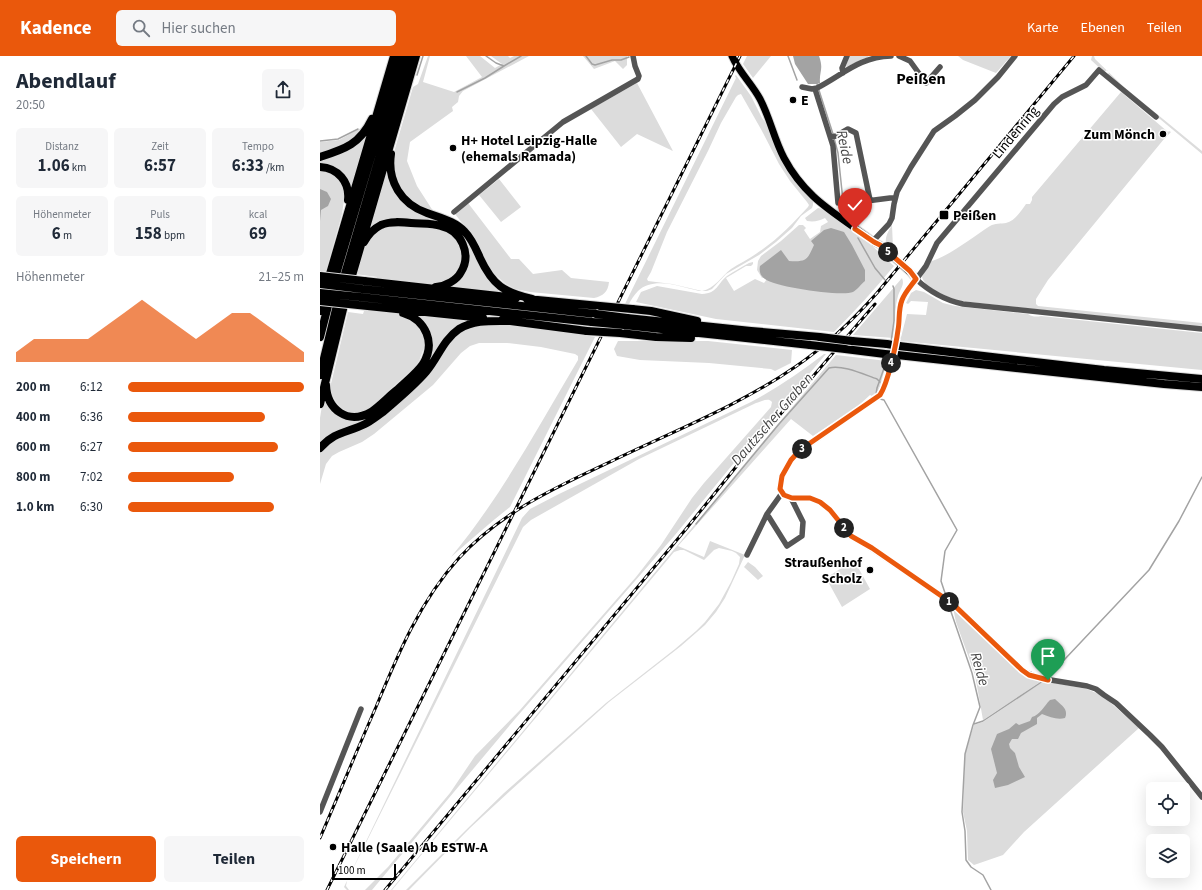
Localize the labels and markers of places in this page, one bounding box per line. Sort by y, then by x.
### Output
place label: E [801,91,809,111]
marker: E [788,95,798,105]
place label: Zum Mönch [1084,125,1155,145]
marker: Zum Mönch [1158,129,1168,139]
place label: H+ Hotel Leipzig-Halle (ehemals Ramada) [461,131,597,167]
marker: H+ Hotel Leipzig-Halle (ehemals Ramada) [448,143,458,153]
pin [838,188,872,229]
place label: Peißen [953,206,996,226]
marker: Peißen [938,209,950,221]
pin: 5 [878,242,898,262]
pin: 4 [881,353,901,373]
pin: 3 [792,439,812,459]
pin: 2 [834,518,854,538]
place label: Straußenhof Scholz [784,553,863,589]
marker: Straußenhof Scholz [865,565,875,575]
pin: 1 [939,592,959,612]
pin [1031,639,1065,680]
place label: Halle (Saale) Ab ESTW-A [341,838,489,858]
marker: Halle (Saale) Ab ESTW-A [328,842,338,852]

